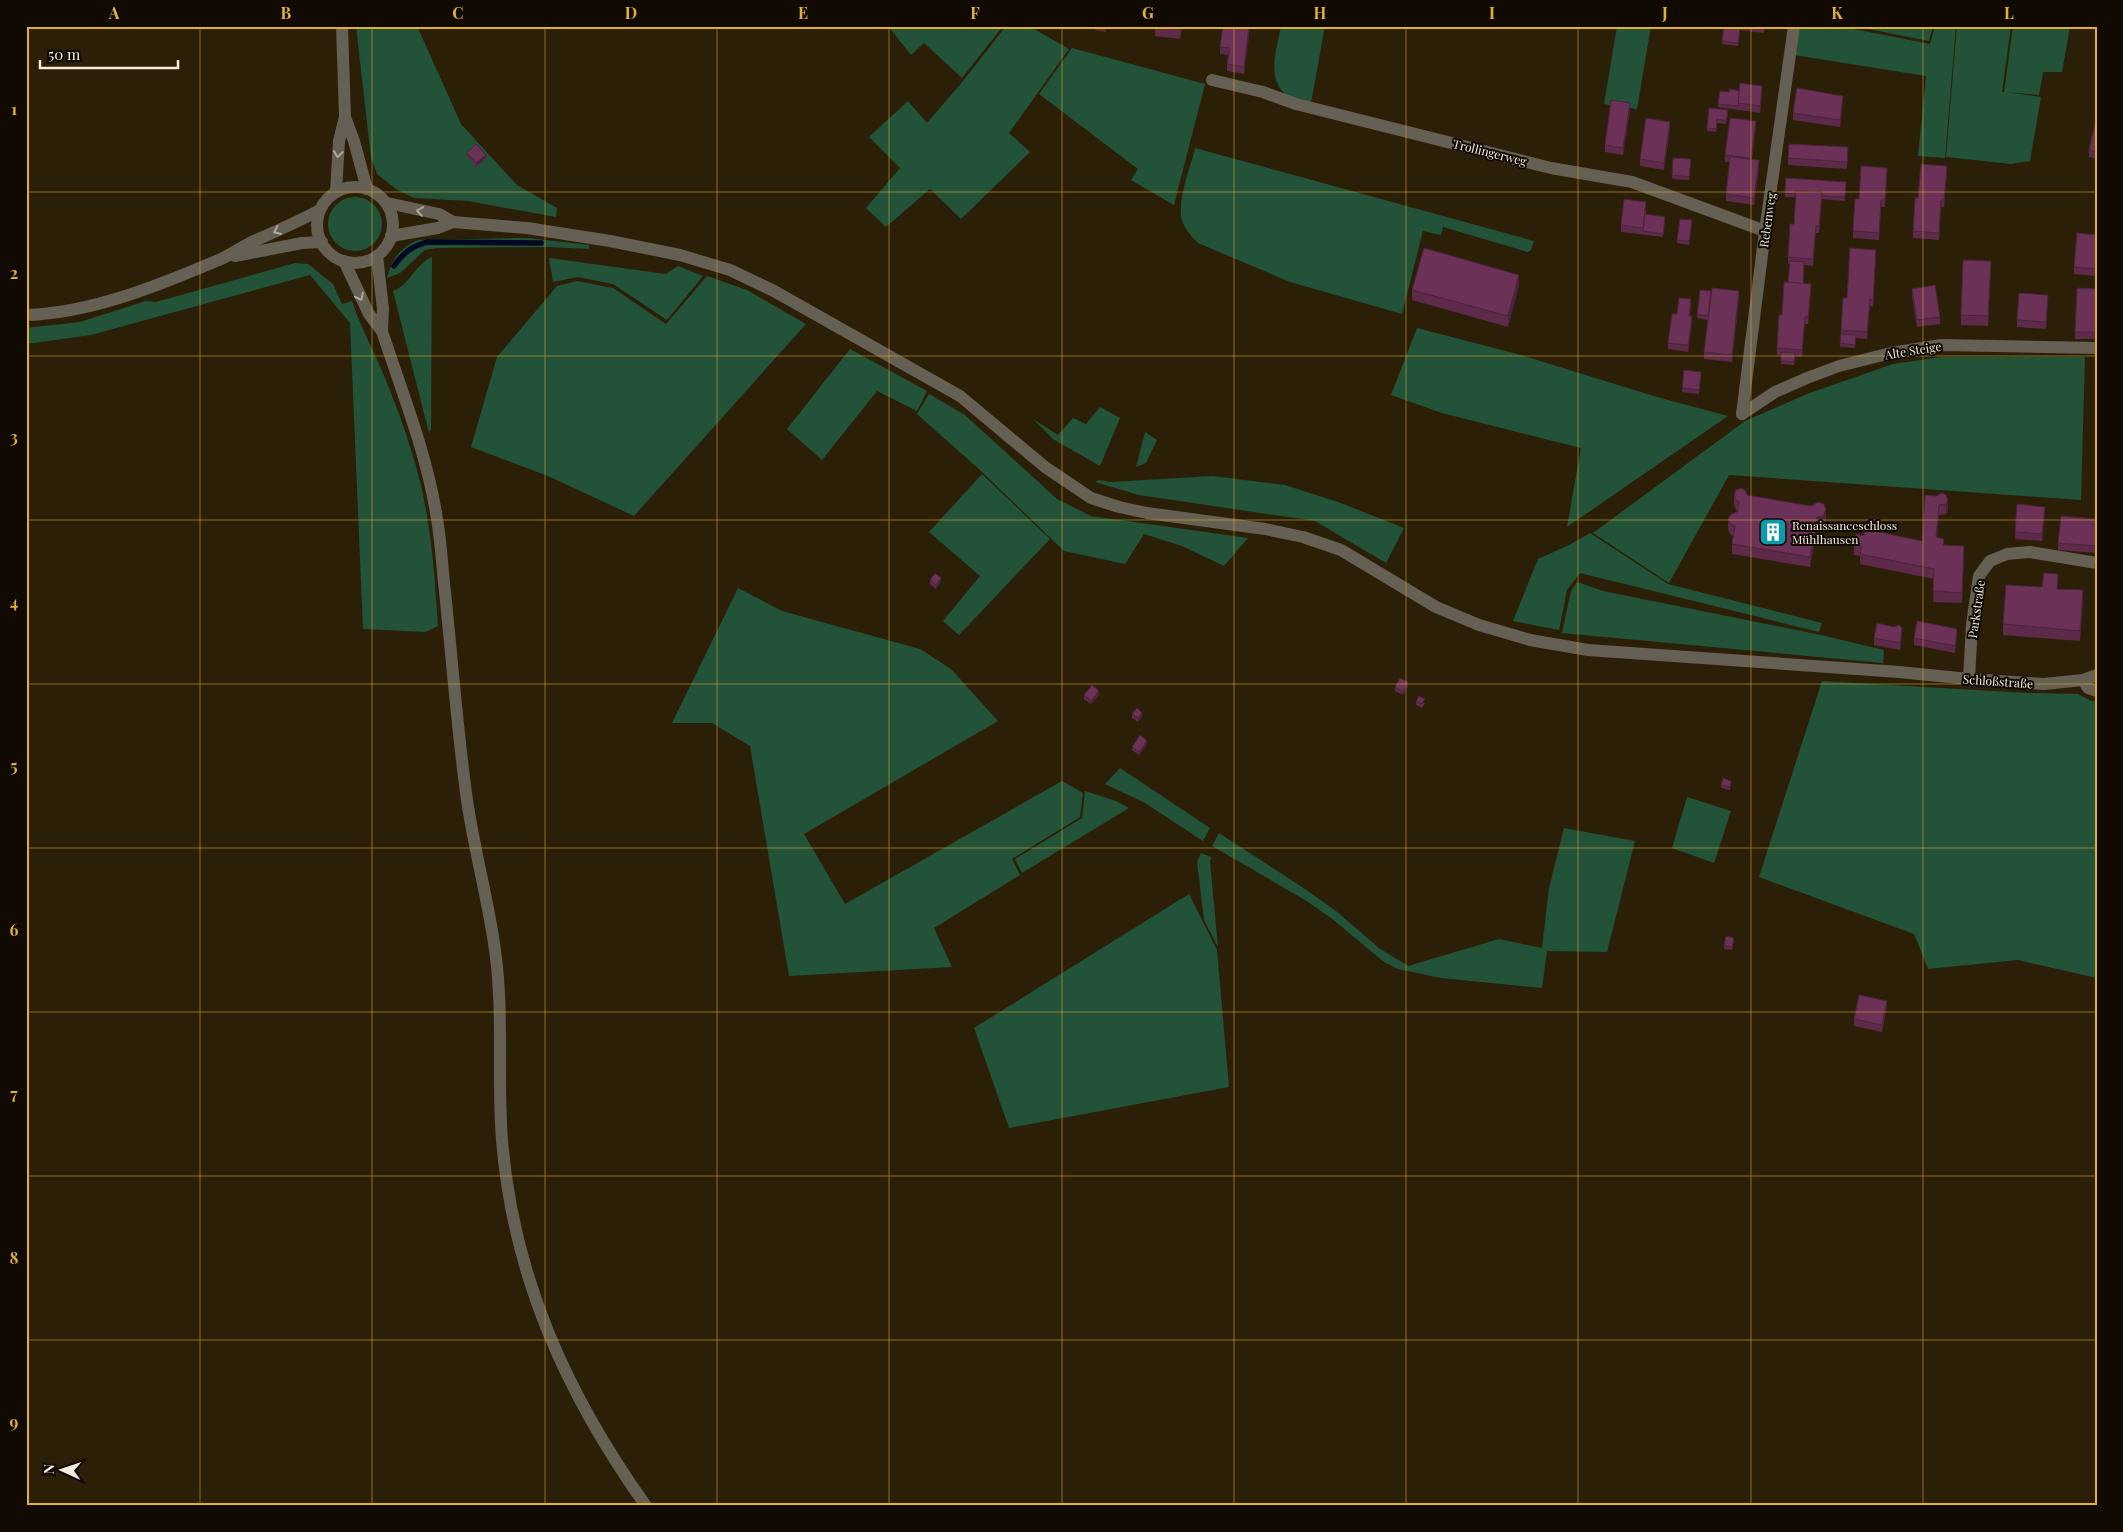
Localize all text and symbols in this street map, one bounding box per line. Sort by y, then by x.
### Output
text: A [108,2,120,23]
text: B [281,2,292,23]
text: C [452,2,464,23]
text: D [625,2,637,23]
text: E [798,2,808,23]
text: F [970,2,980,23]
text: G [1142,2,1154,23]
text: H [1314,2,1327,23]
text: I [1489,2,1495,23]
text: J [1661,2,1668,23]
text: K [1831,2,1843,23]
text: L [2004,2,2014,23]
scale bar [40,38,178,70]
text: 50 m [48,44,81,64]
text: 1 [11,98,17,119]
street label: Trollingerweg [1451,135,1529,169]
one-way arrow [333,151,344,159]
street label: Rebenweg [1755,191,1779,248]
one-way arrow [416,206,424,217]
one-way arrow [273,225,282,236]
text: 2 [10,262,18,283]
one-way arrow [354,292,364,301]
street label: Alte Steige [1883,338,1942,363]
text: 3 [10,426,18,447]
building icon: Renaissanceschloss Mühlhausen [1758,517,1788,547]
place label: Renaissanceschloss Mühlhausen [1792,517,1897,547]
street label: Parkstraße [1964,579,1988,639]
text: 4 [10,591,18,612]
street label: Schloßstraße [1962,671,2034,691]
text: 5 [10,755,18,776]
text: 6 [10,919,19,940]
text: 7 [10,1083,18,1104]
text: 8 [10,1247,19,1268]
text: 9 [10,1411,19,1432]
north arrow [38,1444,88,1494]
text: N [39,1464,58,1475]

